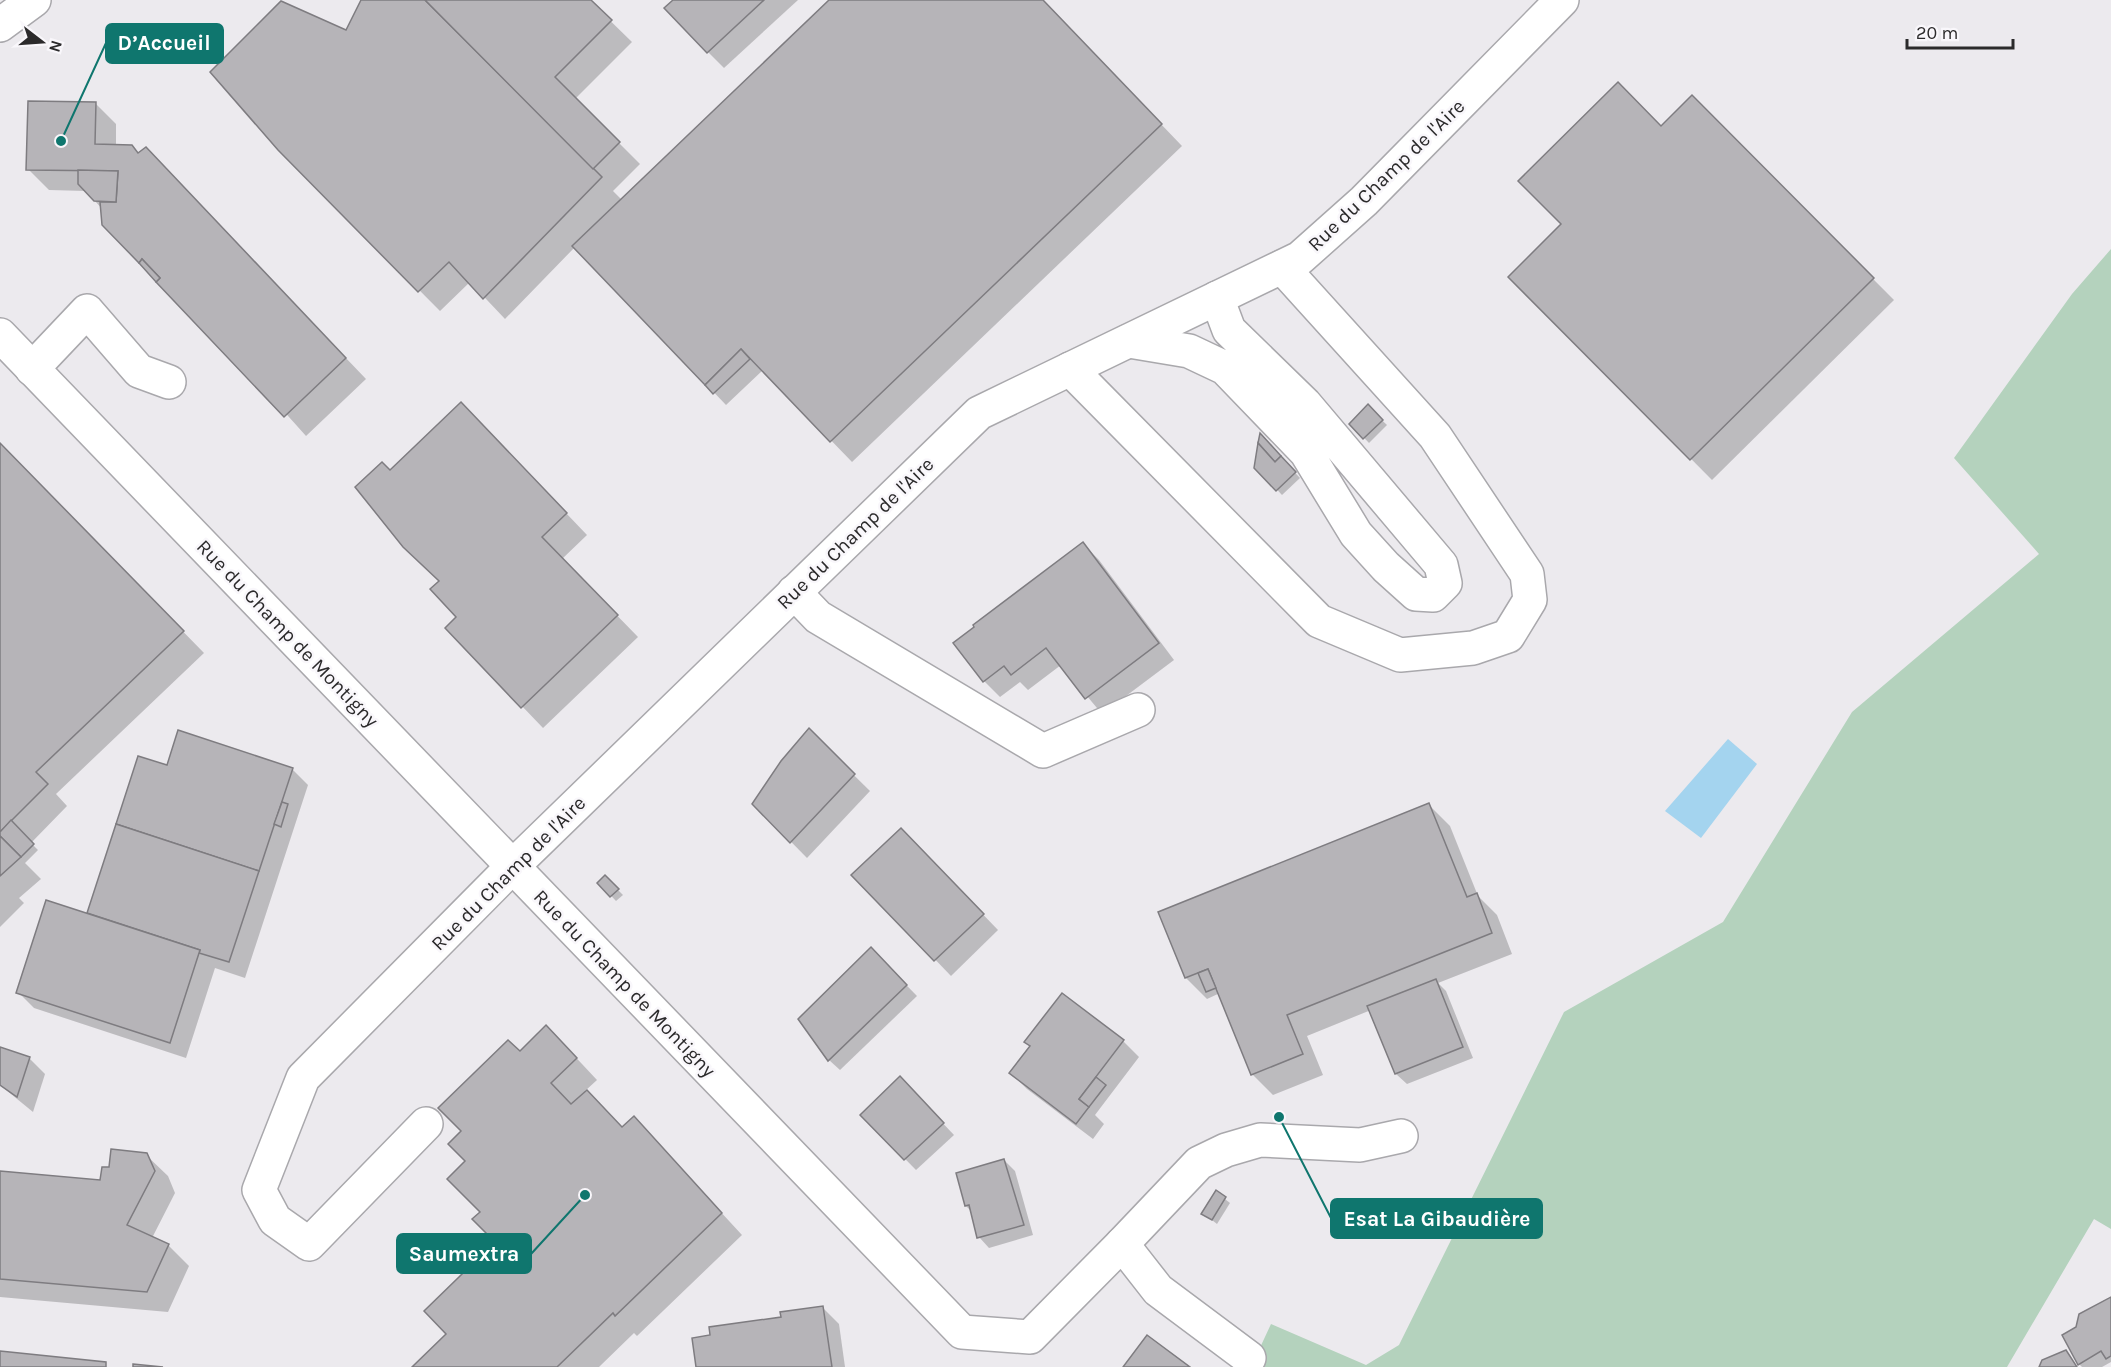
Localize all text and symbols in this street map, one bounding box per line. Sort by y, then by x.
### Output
north arrow [12,12,72,72]
scale bar [1907,12,2014,50]
text: 20 m [1916,22,1958,44]
callout: D’Accueil [106,24,223,63]
text: D’Accueil [117,31,211,55]
text: N [45,38,67,55]
street label: Rue du Champ de l'Aire [1303,95,1469,256]
street label: Rue du Champ de l'Aire [772,453,938,614]
street label: Rue du Champ de Montigny [192,535,383,732]
street label: Rue du Champ de l'Aire [426,791,590,955]
street label: Rue du Champ de Montigny [529,885,720,1082]
callout: Esat La Gibaudière [1331,1199,1542,1238]
text: Esat La Gibaudière [1344,1207,1530,1231]
callout: Saumextra [397,1234,531,1273]
text: Saumextra [409,1242,519,1266]

